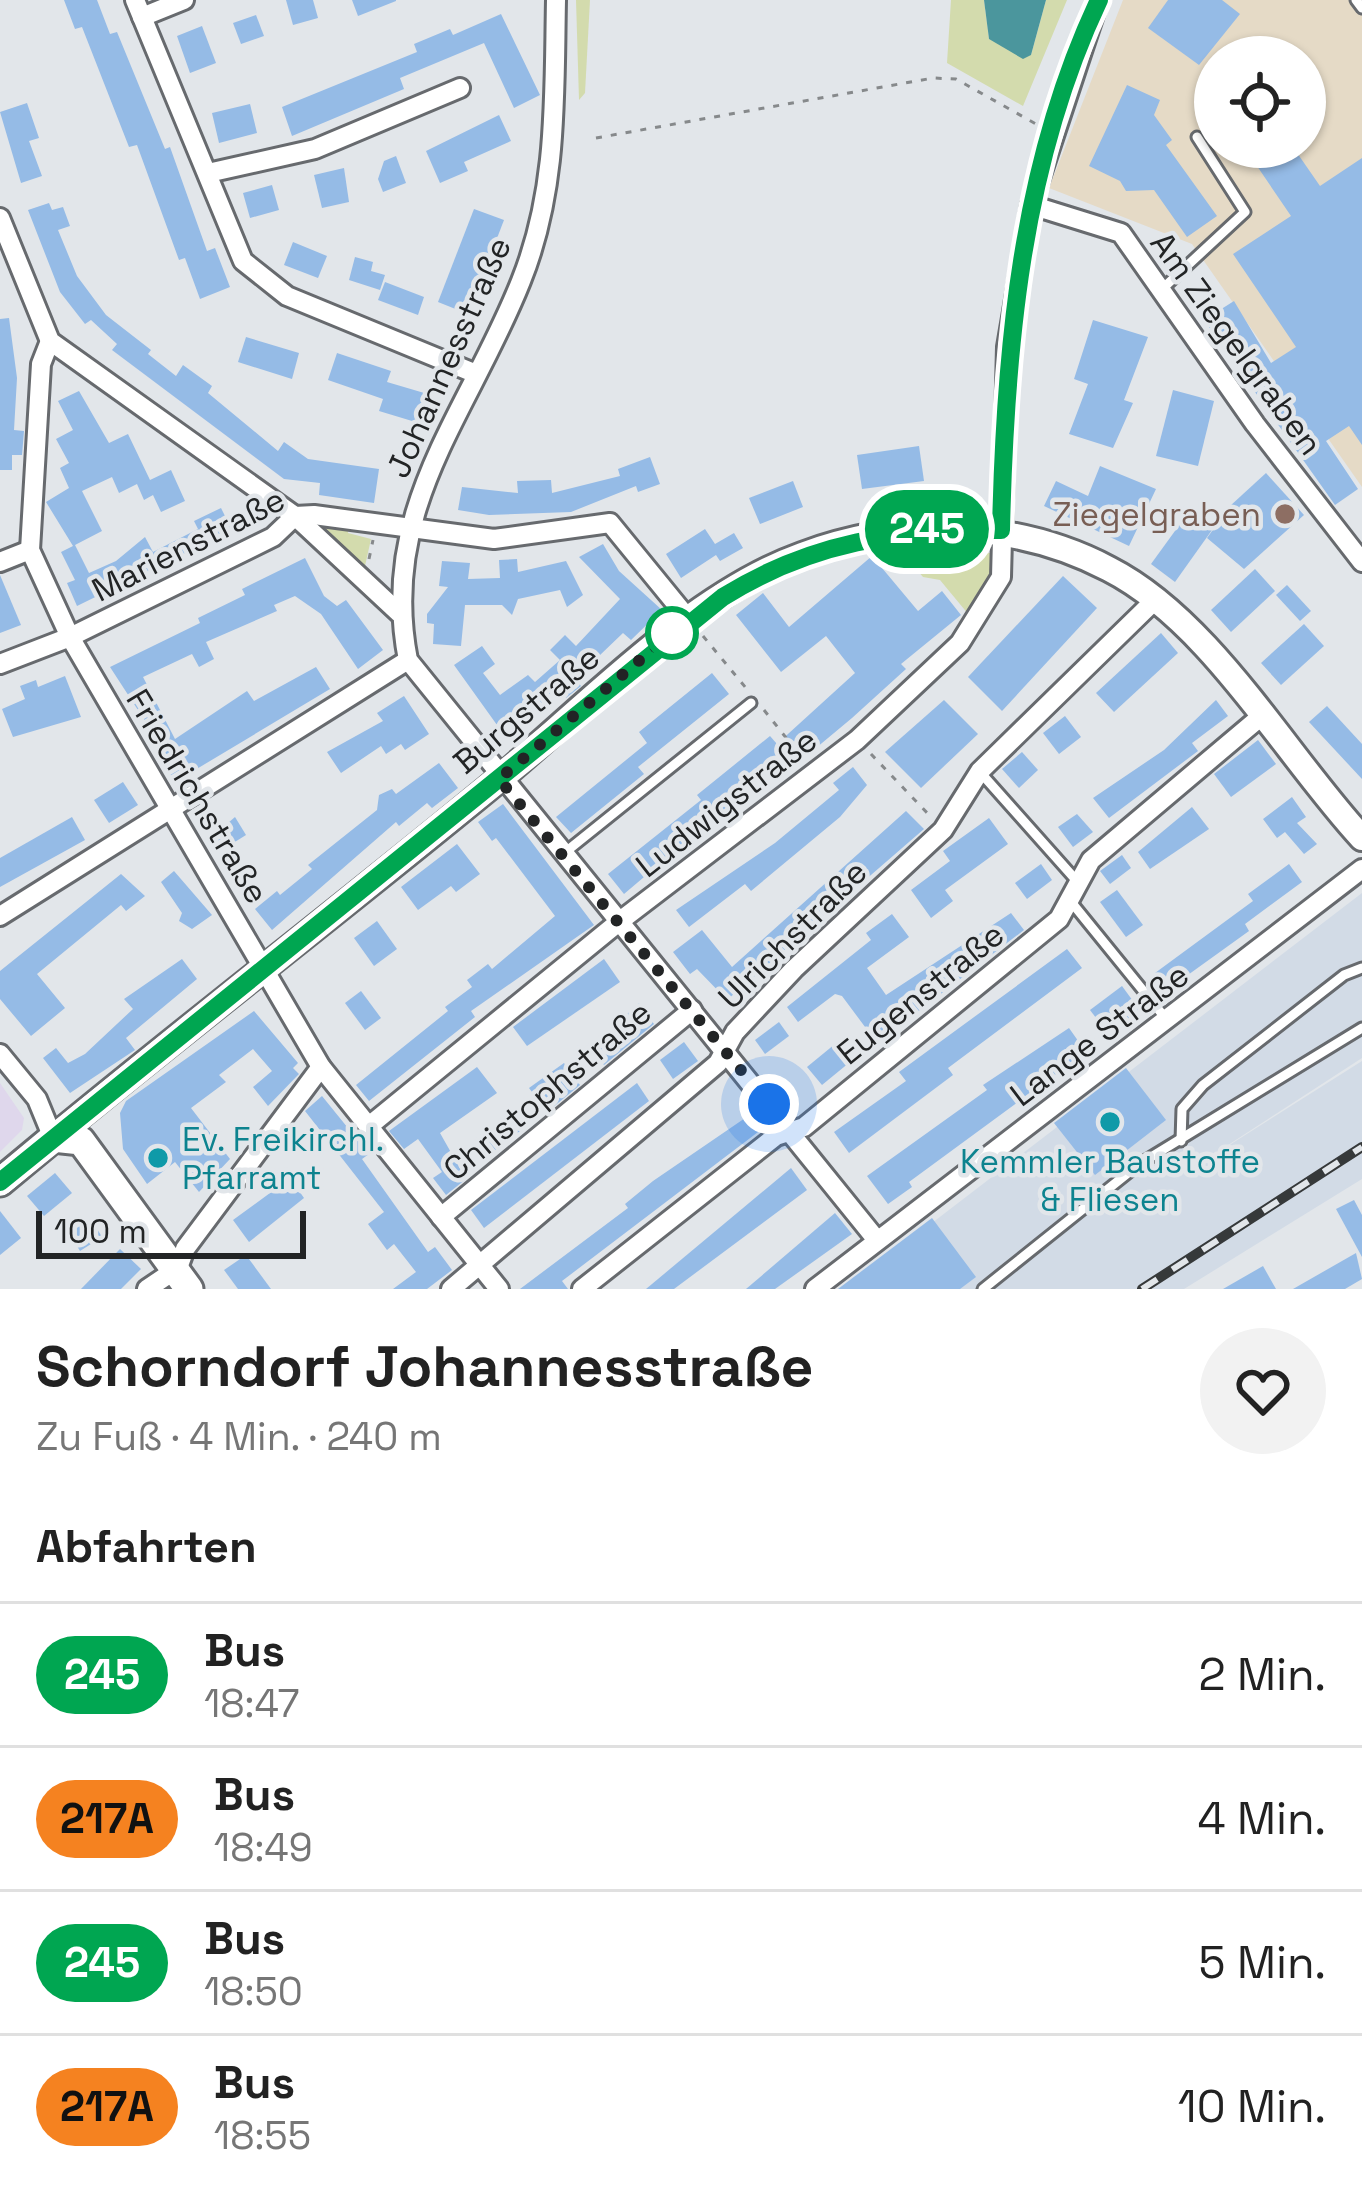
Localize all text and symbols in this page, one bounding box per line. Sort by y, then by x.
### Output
map controls [1194,36,1326,168]
button: locate [1194,36,1326,168]
street label: Am Ziegelgraben [1141,224,1331,464]
street label: Johannesstraße [377,231,521,484]
street label: Marienstraße [85,478,292,612]
line badge: 245 [858,490,996,568]
place label: Ziegelgraben [1052,494,1261,536]
marker: Ziegelgraben [1272,501,1298,527]
text: 245 [889,502,965,555]
unlabelled marker [647,608,697,658]
street label: Burgstraße [445,636,608,783]
street label: Friedrichstraße [117,682,278,911]
street label: Ludwigstraße [628,719,826,887]
street label: Ulrichstraße [709,851,876,1018]
street label: Eugenstraße [829,914,1013,1074]
street label: Lange Straße [1002,954,1197,1116]
street label: Christophstraße [435,992,660,1190]
your location [739,1074,799,1134]
marker: Kemmler Baustoffe & Fliesen [1097,1109,1123,1135]
place label: Ev. Freikirchl. Pfarramt [182,1119,384,1199]
place label: Kemmler Baustoffe & Fliesen [960,1141,1260,1221]
marker: Ev. Freikirchl. Pfarramt [145,1145,171,1171]
scale bar [36,1205,306,1258]
text: 100 m [54,1211,147,1253]
button: heart [1200,1328,1326,1454]
text: Schorndorf Johannesstraße [36,1330,813,1403]
text: Zu Fuß · 4 Min. · 240 m [36,1412,442,1461]
text: Abfahrten [36,1518,257,1575]
text: Bus [204,1622,285,1679]
text: 2 Min. [1198,1646,1326,1703]
text: 245 [64,1648,140,1701]
text: 18:47 [204,1679,300,1728]
text: Bus [214,1766,295,1823]
text: 4 Min. [1197,1790,1326,1847]
text: 217A [60,1792,154,1845]
text: 18:49 [214,1823,313,1872]
text: Bus [204,1910,285,1967]
text: 5 Min. [1199,1934,1326,1991]
text: 245 [64,1936,140,1989]
text: 18:50 [204,1967,303,2016]
text: Bus [214,2054,295,2111]
text: 10 Min. [1178,2078,1326,2135]
text: 217A [60,2080,154,2133]
text: 18:55 [214,2111,311,2160]

